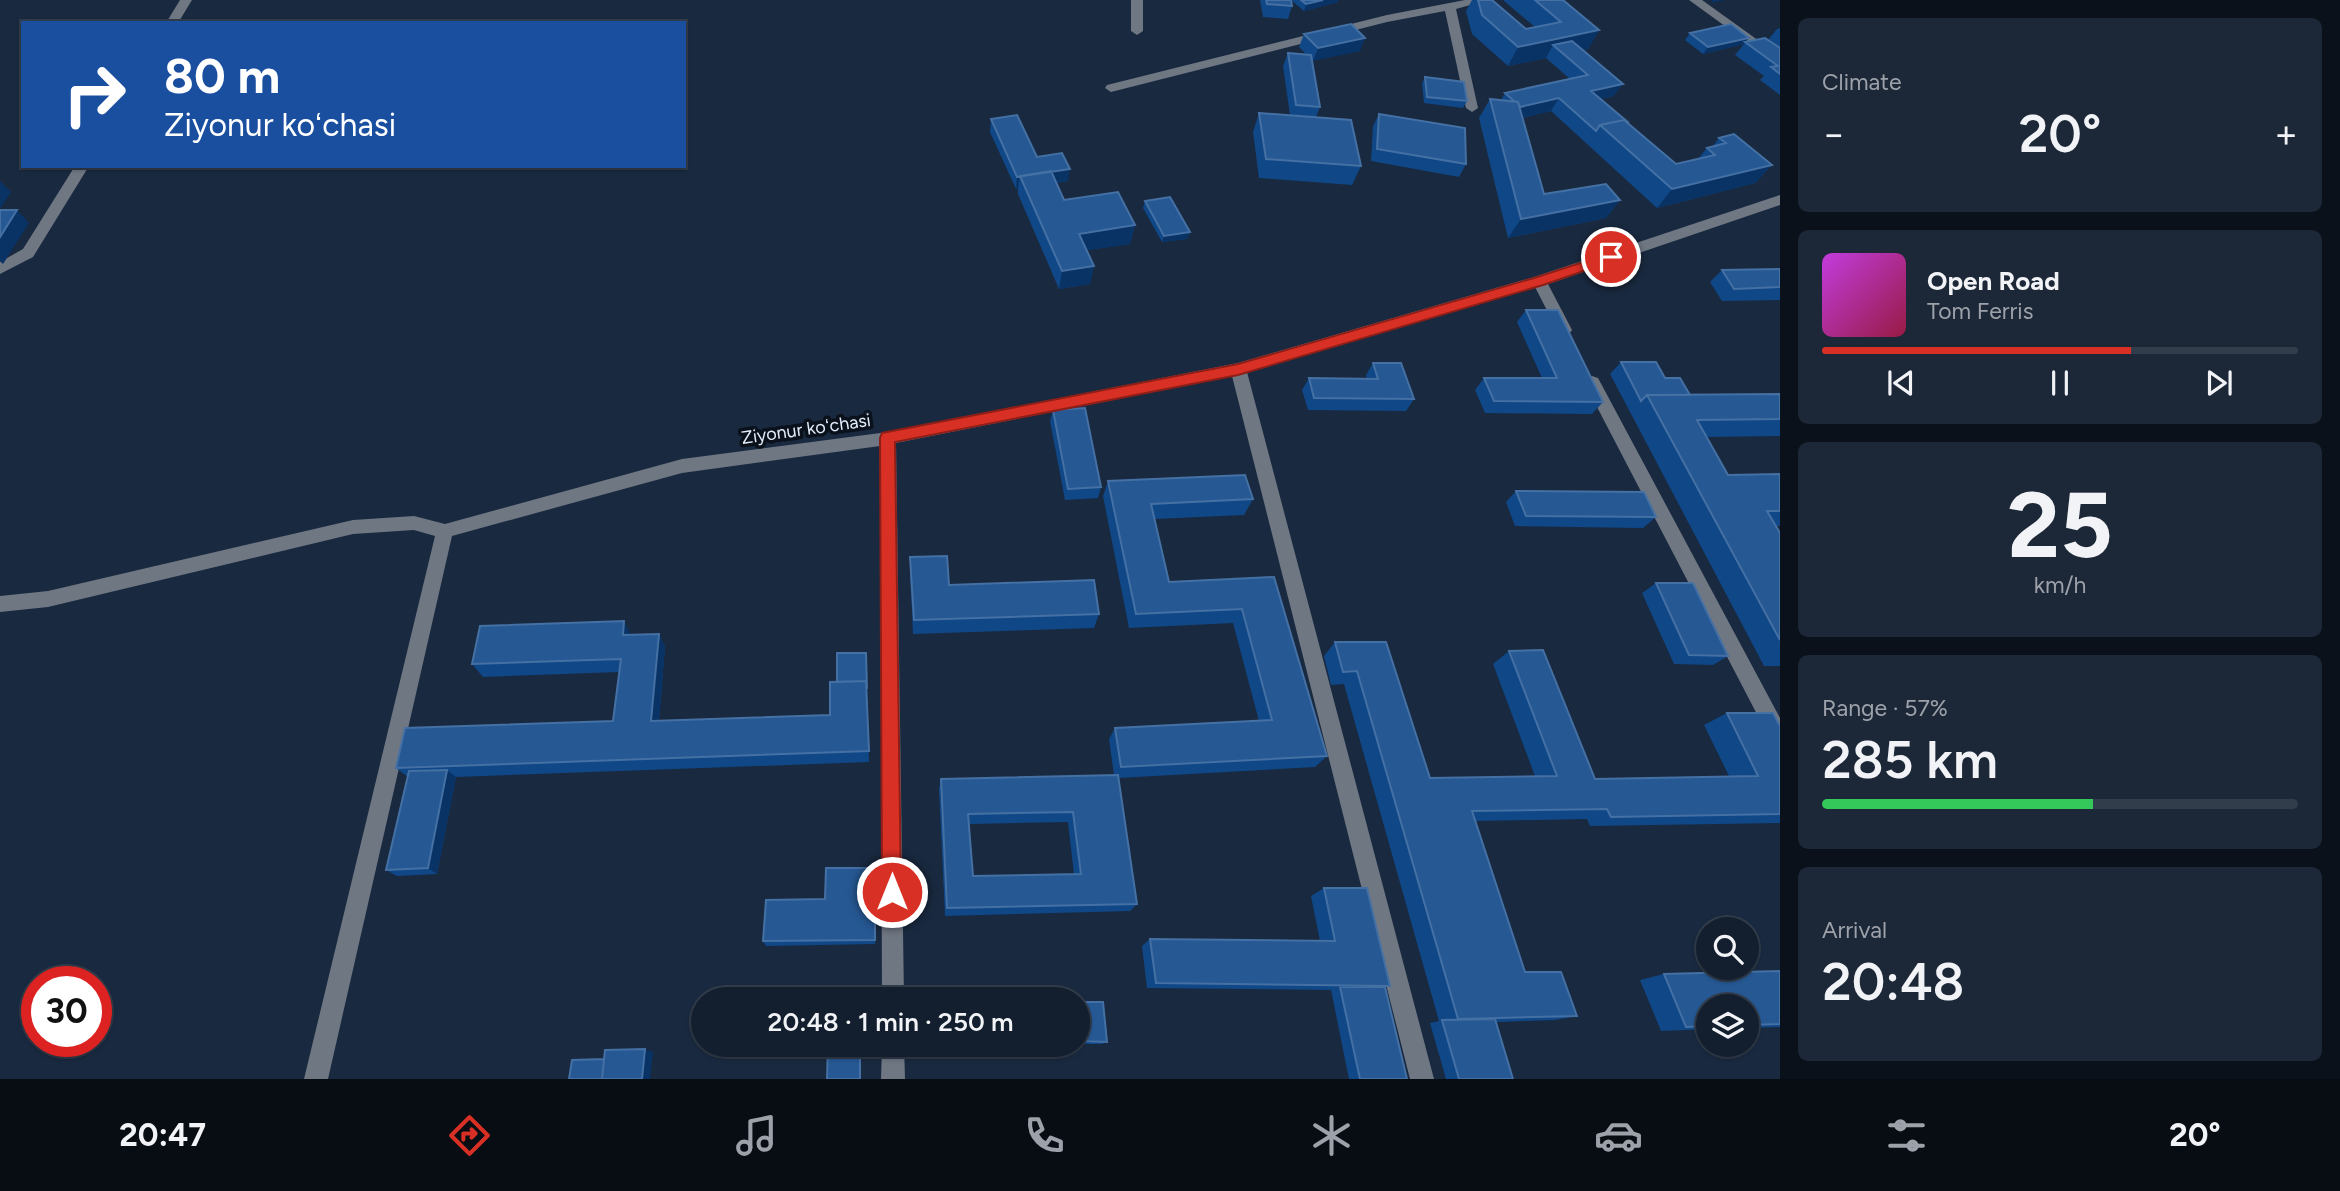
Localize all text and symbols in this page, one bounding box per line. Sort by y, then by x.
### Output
text: 80 m [164,46,280,105]
icon: right [49,49,140,140]
text: Climate [1822,68,1901,96]
text: 20° [2019,103,2101,165]
text: Ziyonur koʻchasi [164,106,396,144]
text: − [1822,111,1846,157]
text: + [2274,111,2298,157]
pin [1581,227,1641,287]
icon: arrive [1592,238,1630,276]
text: Open Road [1927,265,2060,297]
text: Tom Ferris [1927,297,2033,325]
icon: previous [1882,364,1920,402]
icon: pause [2041,364,2079,402]
icon: next [2200,364,2238,402]
street label: Ziyonur koʻchasi [740,409,872,449]
text: 25 [2007,471,2113,580]
text: km/h [2034,571,2086,599]
text: Range · 57% [1822,694,1948,722]
text: 285 km [1822,729,1998,791]
position arrow [855,855,929,929]
text: Arrival [1822,916,1887,944]
map controls [1696,917,1759,1057]
button: search [1696,917,1759,980]
text: 20:48 [1822,951,1964,1013]
speed limit sign: 30 [21,966,112,1057]
button: layers [1696,994,1759,1057]
text: 20:48 · 1 min · 250 m [768,1006,1013,1038]
icon: directions [445,1111,494,1160]
icon: music [732,1111,781,1160]
icon: phone [1020,1111,1069,1160]
icon: climate [1307,1111,1356,1160]
icon: car [1594,1111,1643,1160]
icon: filters [1882,1111,1931,1160]
text: 20:47 [119,1116,206,1154]
text: 20° [2169,1116,2221,1154]

